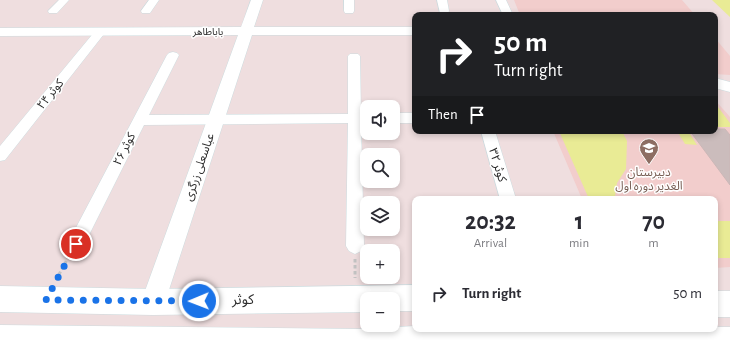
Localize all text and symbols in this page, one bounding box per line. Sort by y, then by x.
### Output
street label: باباطاهر [192,27,224,38]
icon: right [428,28,480,80]
text: 50 m [494,29,548,57]
text: Turn right [494,62,563,80]
street label: کوثر ۲۴ [34,76,67,112]
map controls [360,100,400,332]
button: sound [360,100,400,140]
icon: arrive [466,104,488,126]
text: Then [428,107,458,122]
street label: کوثر ۲۶ [111,130,139,168]
street label: عباسعلی زرگری [182,132,217,203]
school or university icon: دبیرستان الغدیر دوره اول [638,137,660,165]
street label: کوثر ۳۲ [486,147,509,185]
button: search [360,148,400,188]
place label: دبیرستان الغدیر دوره اول [615,166,683,193]
button: layers [360,196,400,236]
text: 20:32 [465,210,516,234]
text: 1 [575,210,583,234]
text: 70 [642,210,665,234]
pin [59,227,93,261]
icon: arrive [65,233,87,255]
text: Arrival [474,237,507,250]
text: min [569,237,589,250]
text: m [648,237,659,250]
button: + [360,244,400,284]
position arrow [178,280,220,322]
icon: right [428,283,450,305]
text: Turn right [462,286,521,301]
text: 50 m [673,286,702,301]
button: − [360,292,400,332]
street label: کوثر [231,293,254,308]

